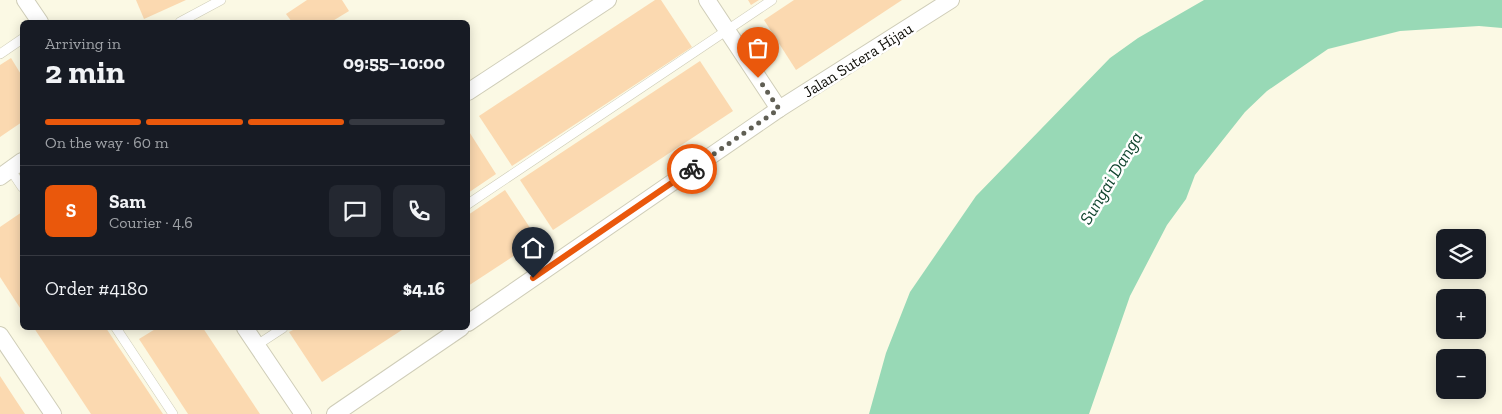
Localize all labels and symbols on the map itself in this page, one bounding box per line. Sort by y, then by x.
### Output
street label: Jalan Sutera Hijau [800,19,916,101]
pin [737,27,779,78]
water label: Sungai Danga [1075,128,1147,228]
courier [667,144,717,194]
pin [512,227,554,278]

